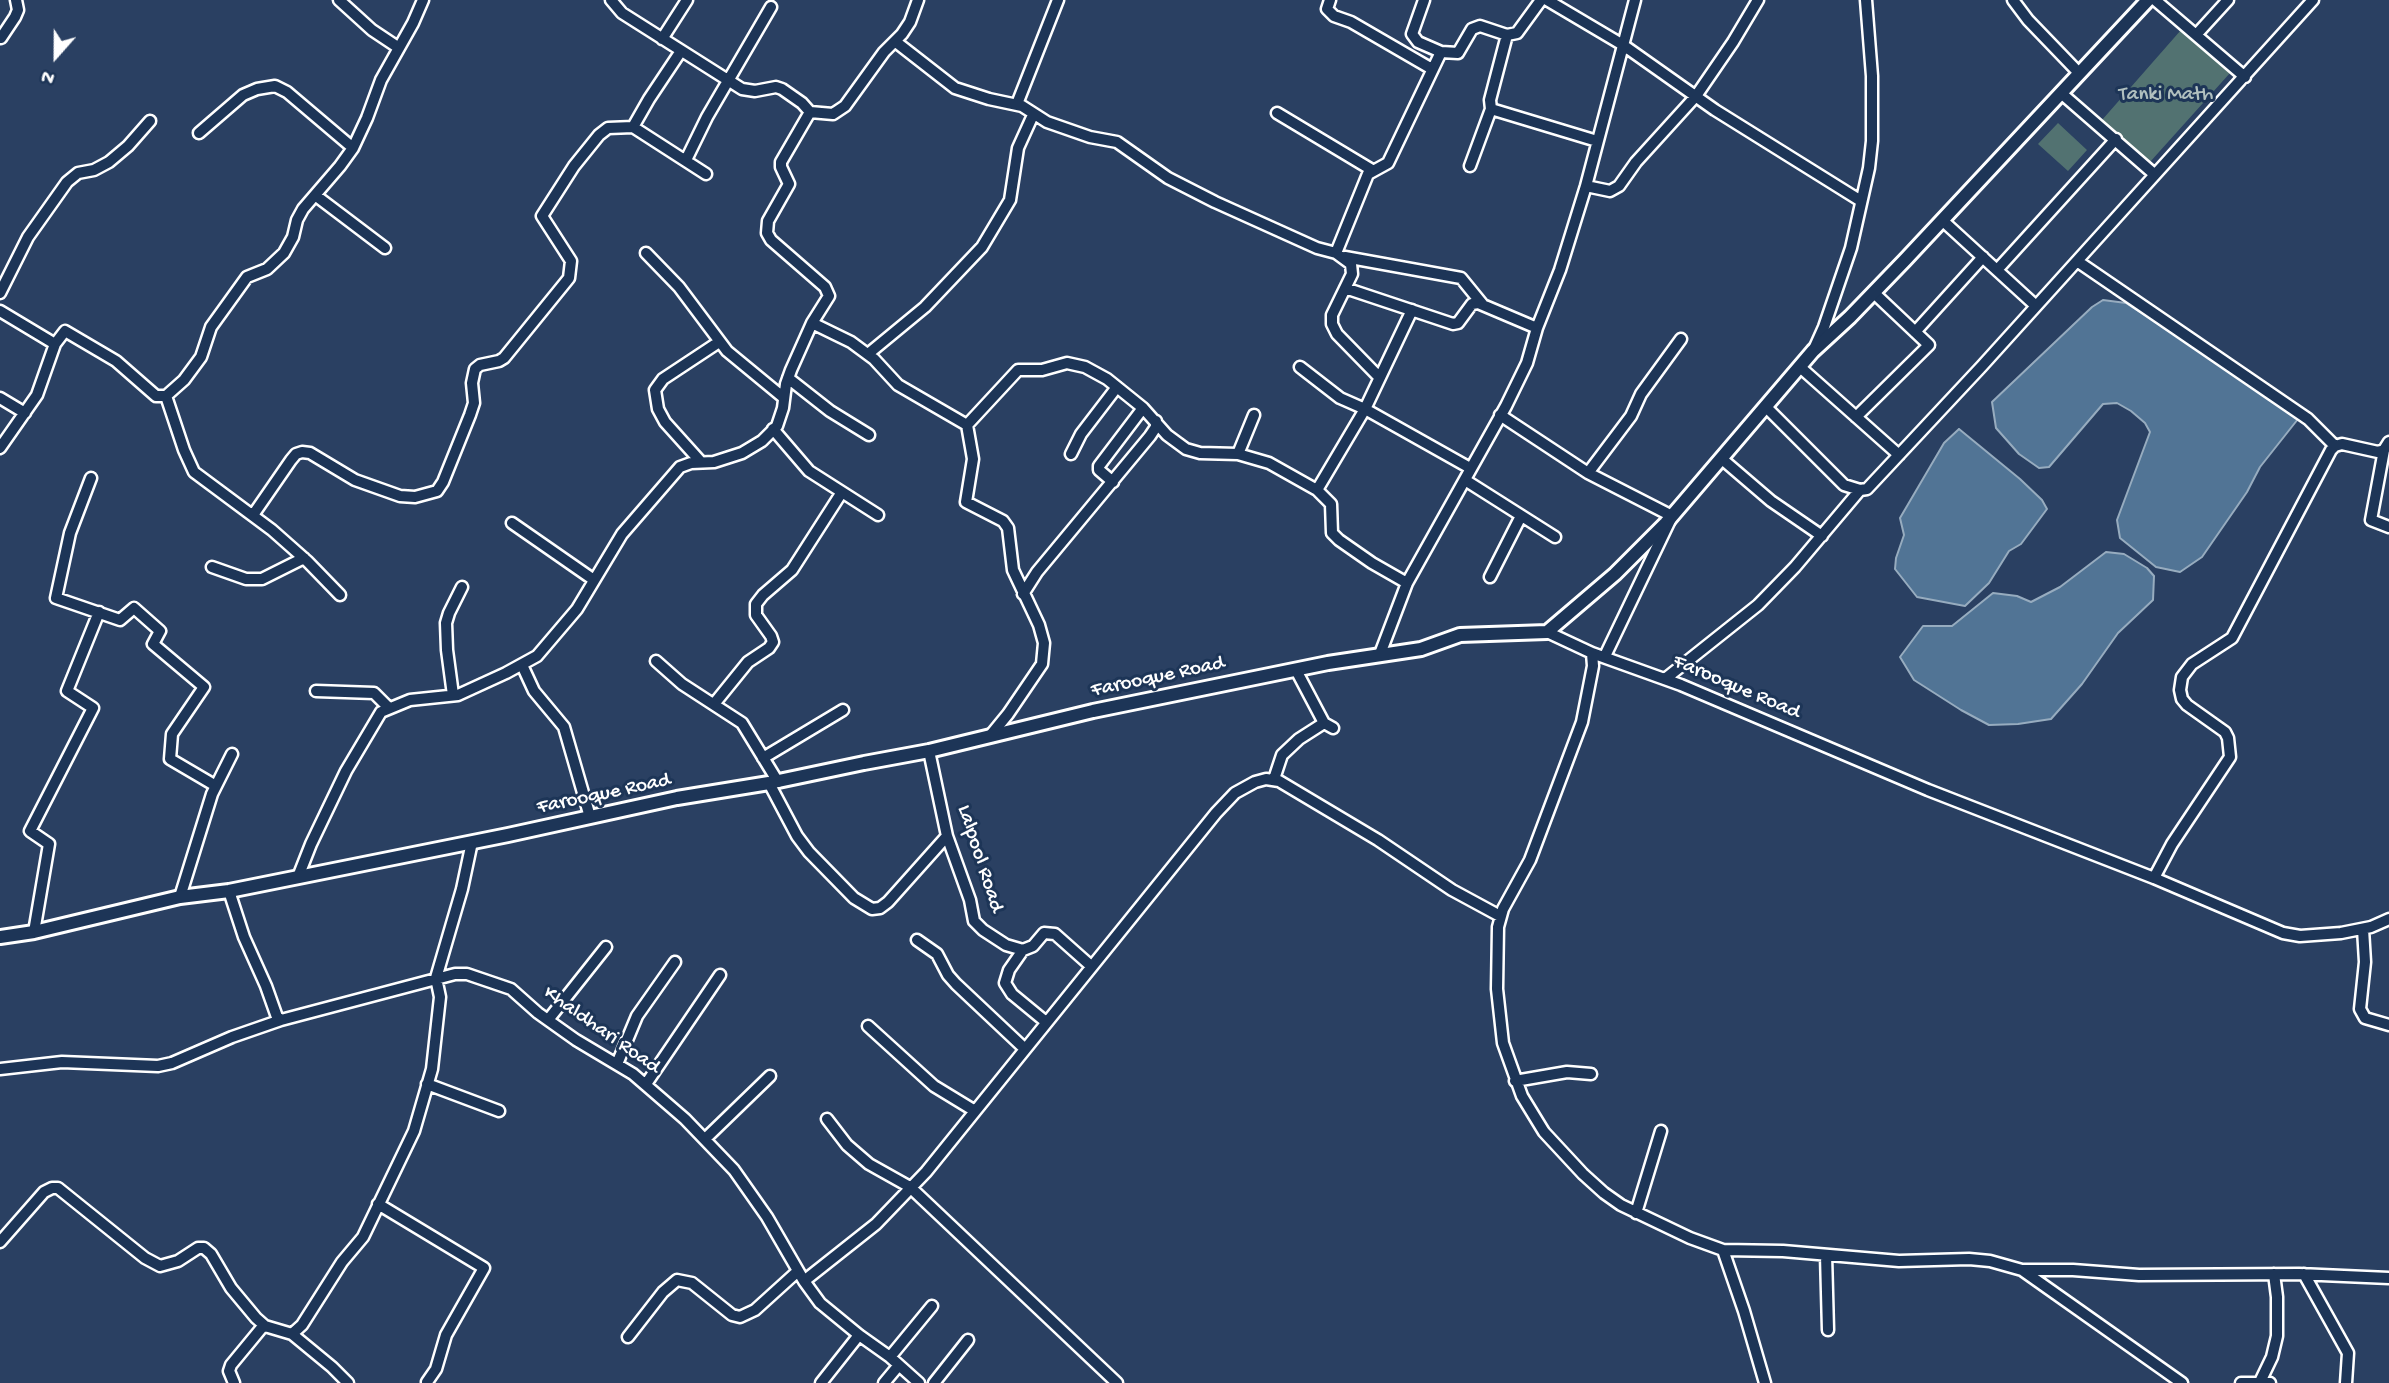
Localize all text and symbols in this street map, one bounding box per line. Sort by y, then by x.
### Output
north arrow [21,21,91,91]
text: N [38,63,58,89]
park label: Tanki Math [2119,83,2213,109]
street label: Farooque Road [1669,650,1803,726]
street label: Farooque Road [1089,652,1227,704]
street label: Farooque Road [535,769,673,821]
street label: Lalpool Road [950,802,1008,916]
street label: Khaldhari Road [538,981,664,1081]

